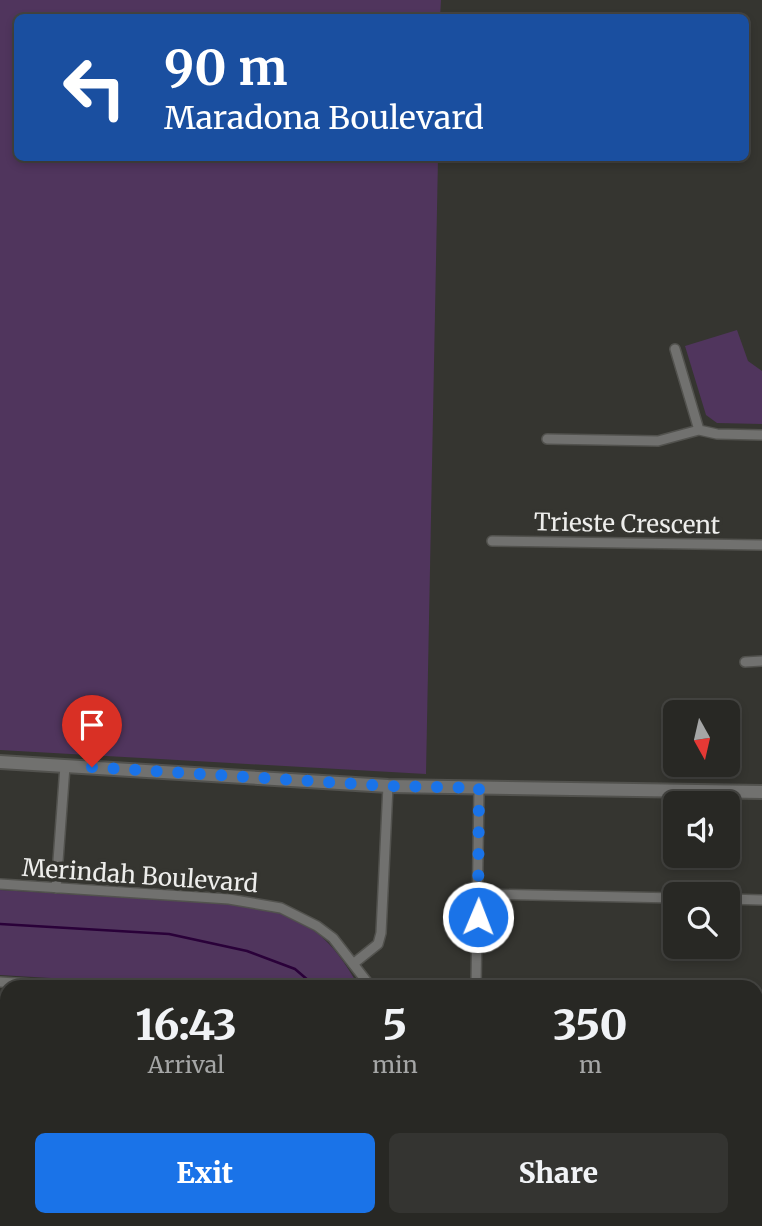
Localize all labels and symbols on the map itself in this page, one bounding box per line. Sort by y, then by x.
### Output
street label: Trieste Crescent [534,506,721,541]
pin [62,695,122,767]
north arrow [663,700,740,777]
street label: Merindah Boulevard [21,852,259,899]
position arrow [441,880,515,954]

